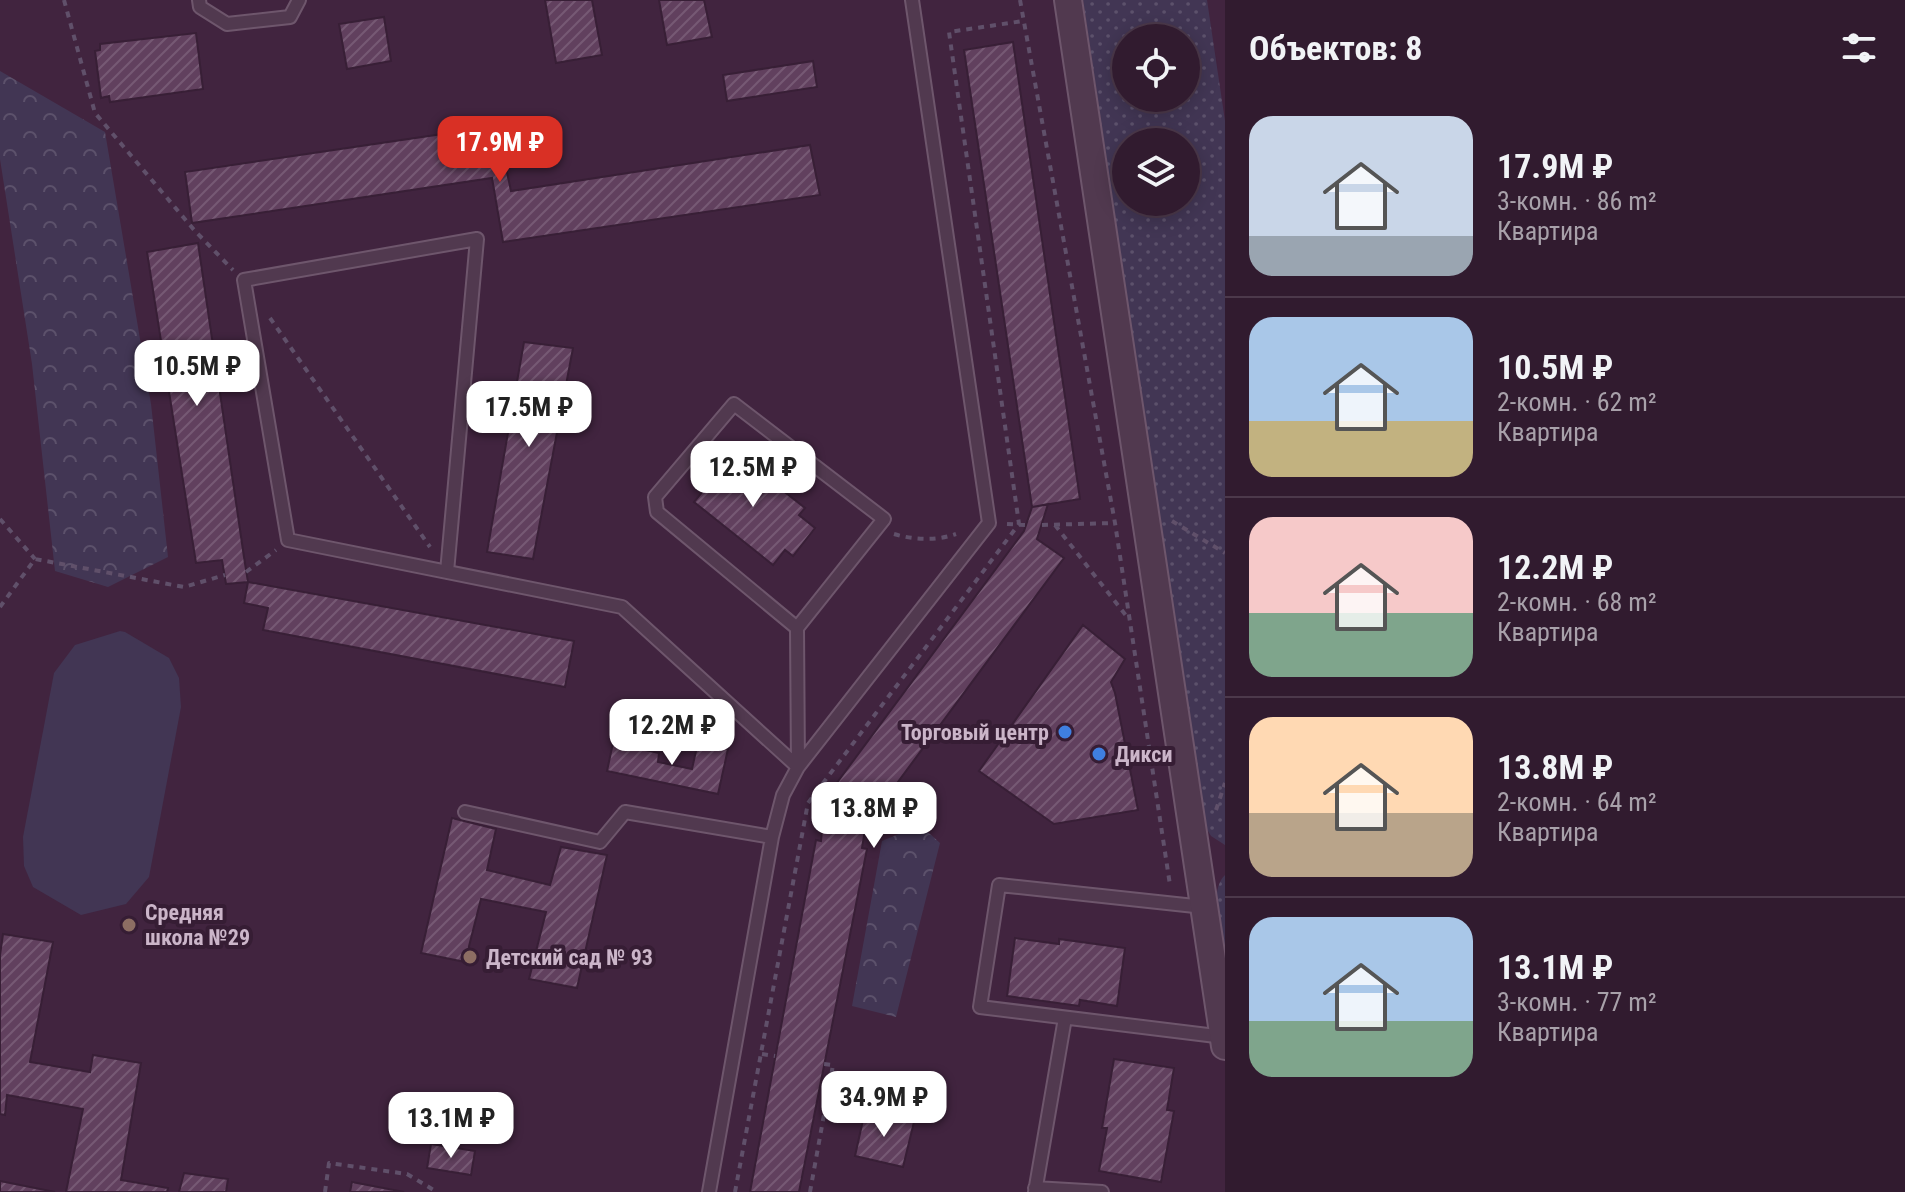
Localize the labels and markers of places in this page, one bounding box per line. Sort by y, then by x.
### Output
pin: 17.9M ₽ [426,116,574,184]
pin: 10.5M ₽ [123,340,271,408]
pin: 17.5M ₽ [455,381,603,449]
pin: 12.5M ₽ [679,441,827,509]
pin: 12.2M ₽ [598,699,746,767]
place label: Торговый центр [901,720,1049,745]
marker: Торговый центр [1056,723,1074,741]
place label: Дикси [1115,742,1172,767]
marker: Дикси [1090,745,1108,763]
pin: 13.8M ₽ [800,782,948,850]
place label: Средняя школа №29 [145,900,250,950]
marker: Средняя школа №29 [120,916,138,934]
place label: Детский сад № 93 [486,945,653,970]
marker: Детский сад № 93 [461,948,479,966]
pin: 34.9M ₽ [810,1071,958,1139]
pin: 13.1M ₽ [377,1092,525,1160]

